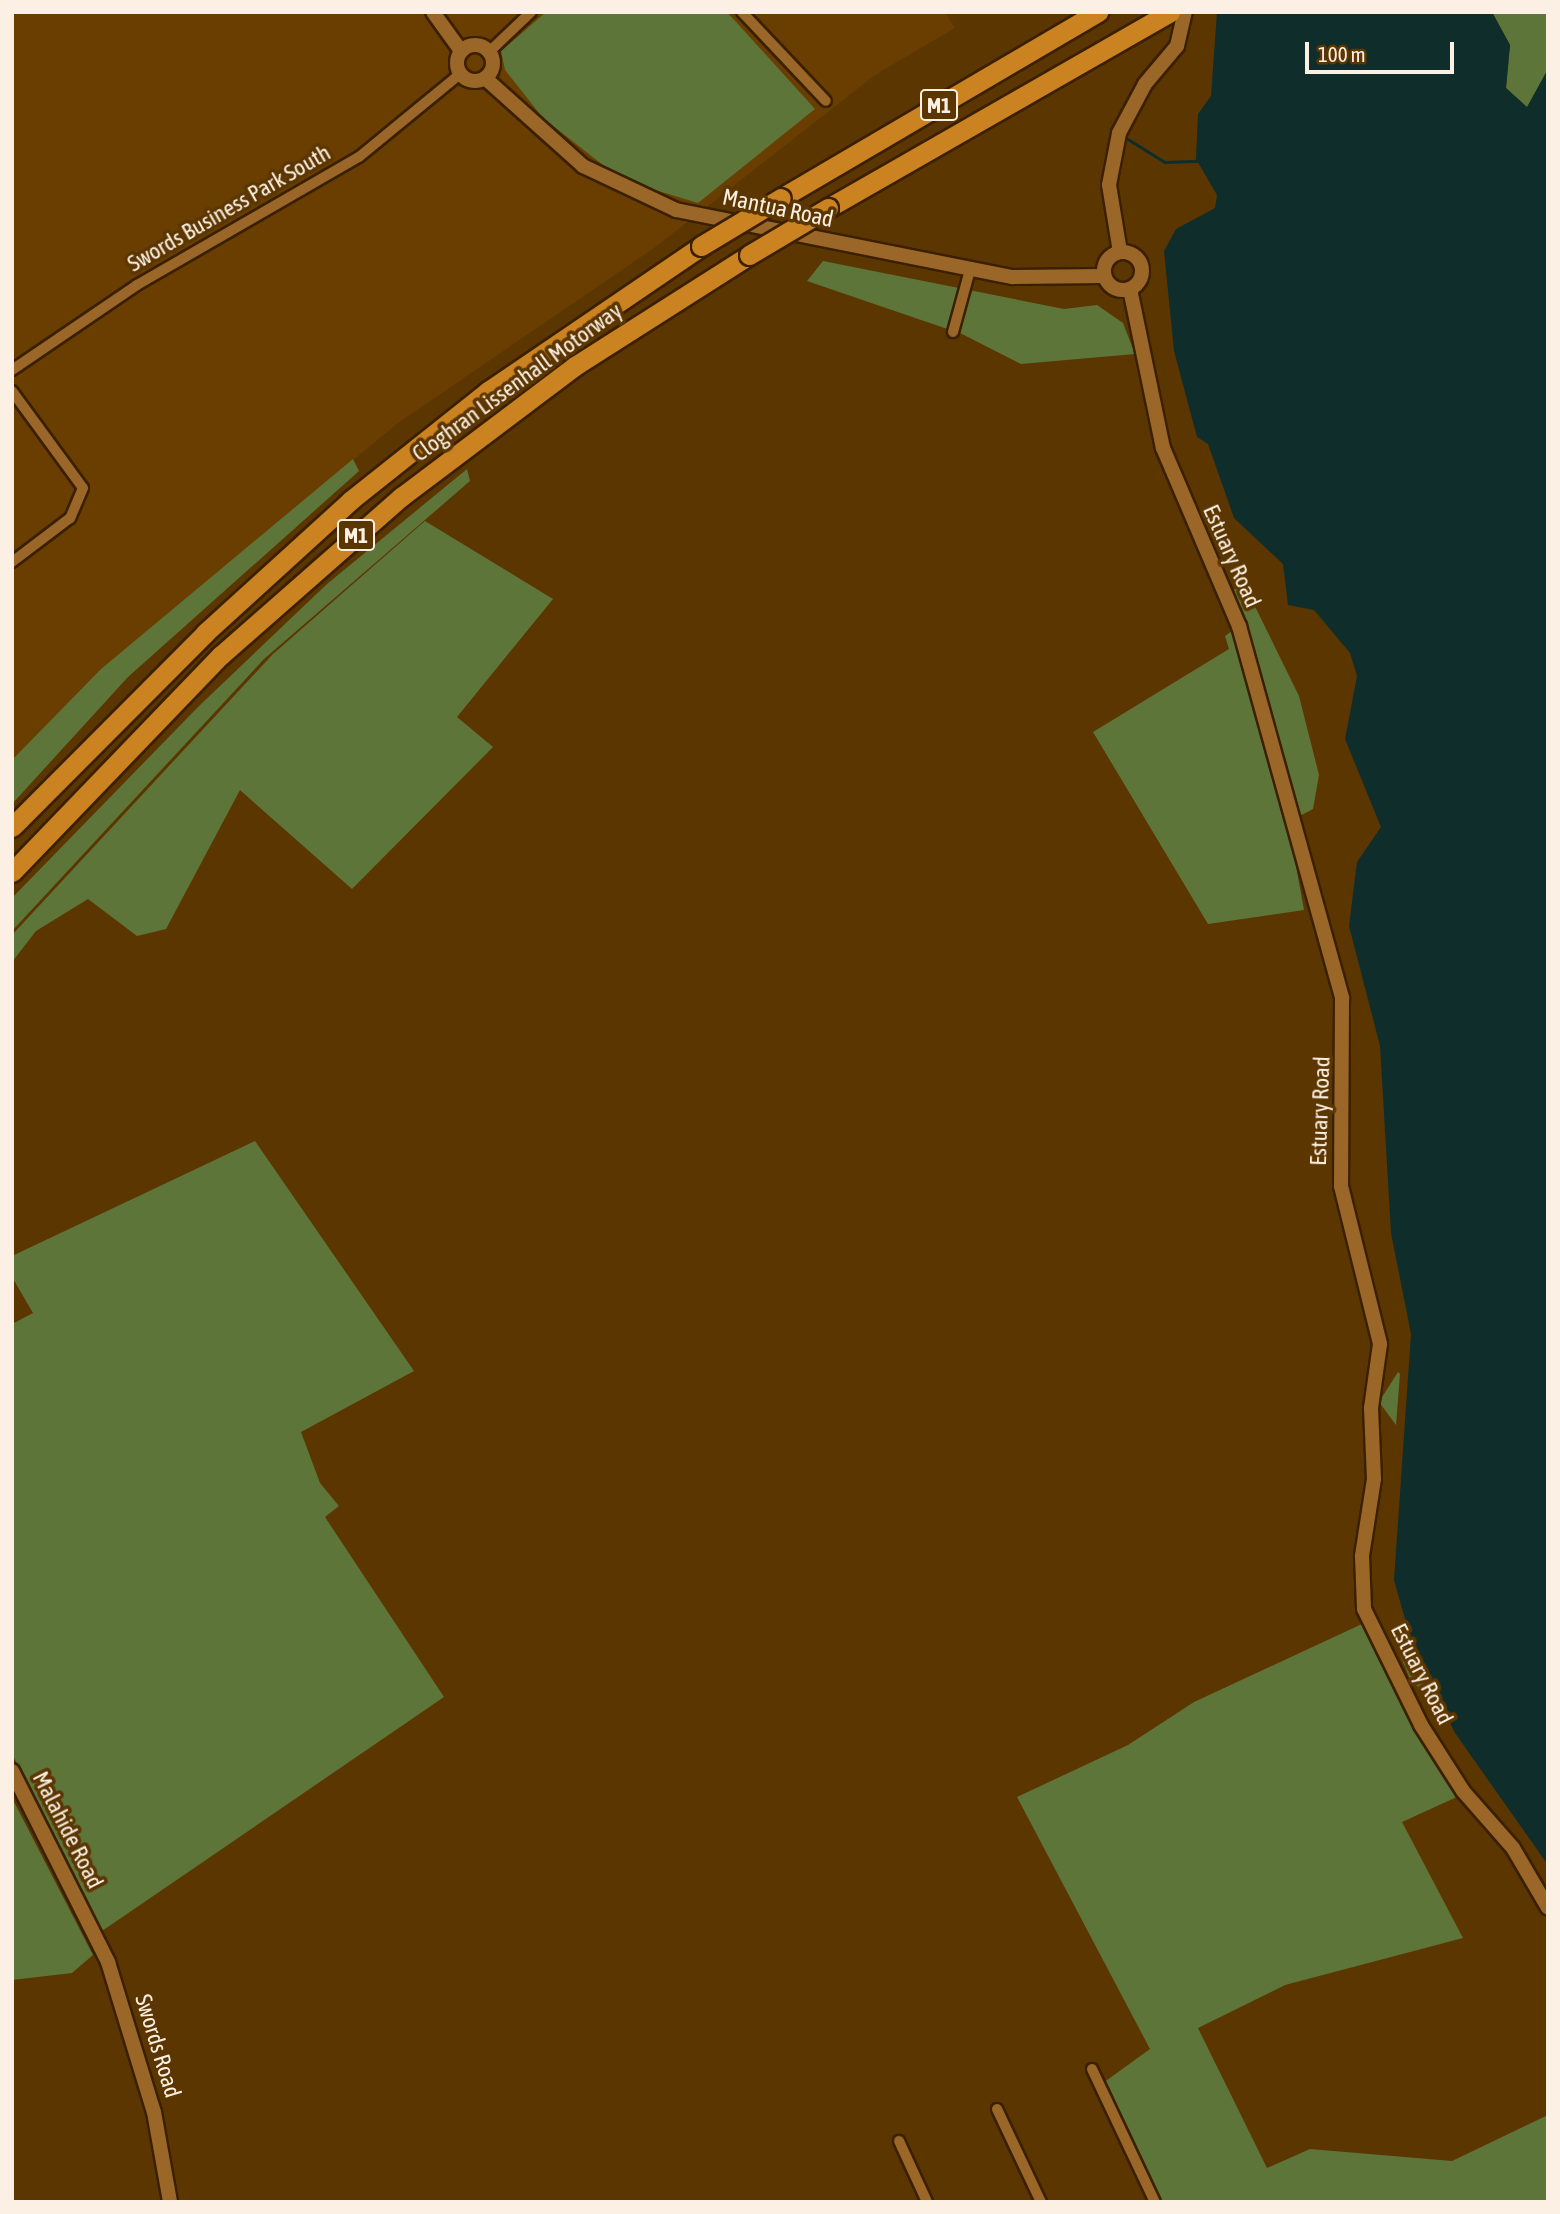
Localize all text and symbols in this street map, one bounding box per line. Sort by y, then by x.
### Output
scale bar [1308,28,1457,72]
text: 100 m [1318,42,1366,66]
road number: M1 [920,88,958,122]
street label: Swords Business Park South [122,139,336,277]
street label: Mantua Road [720,183,836,233]
street label: Cloghran Lissenhall Motorway [407,297,627,467]
street label: Estuary Road [1197,500,1267,612]
road number: M1 [337,518,375,552]
street label: Estuary Road [1304,1056,1336,1166]
street label: Estuary Road [1385,1619,1459,1729]
street label: Malahide Road [27,1767,109,1893]
street label: Swords Road [129,1991,187,2101]

